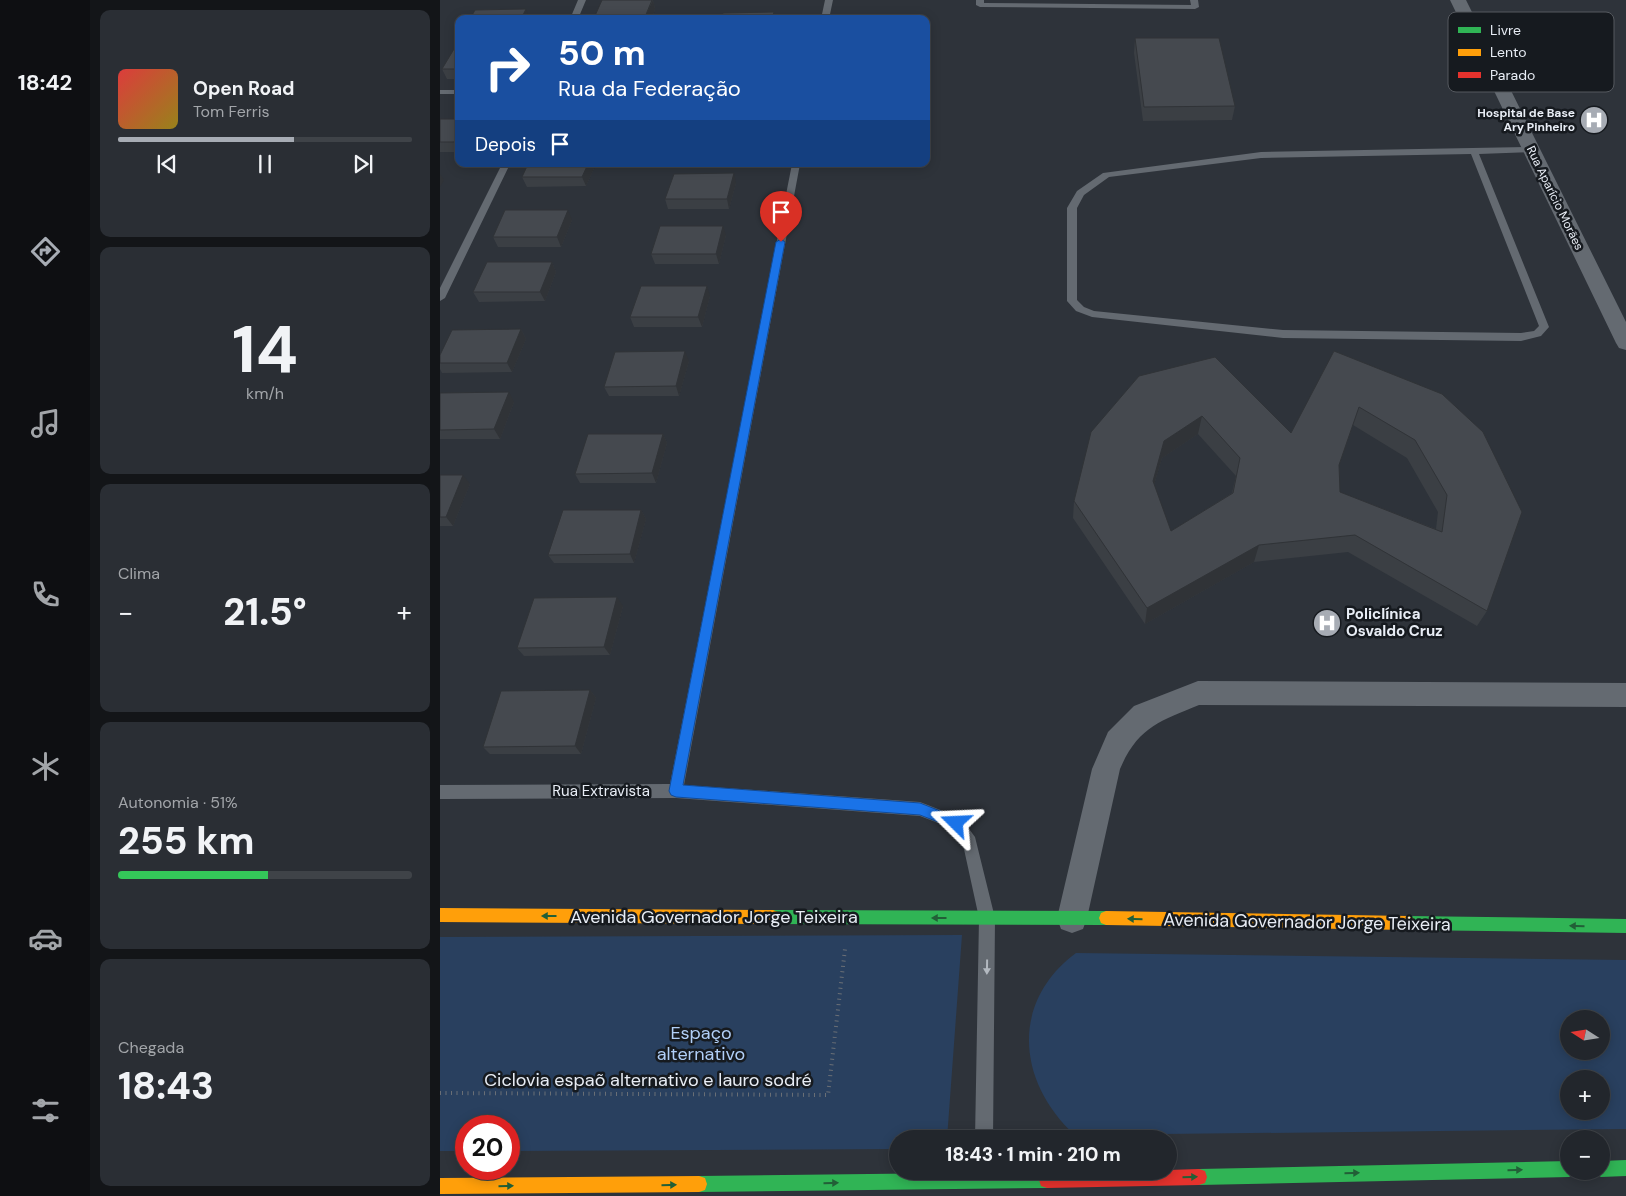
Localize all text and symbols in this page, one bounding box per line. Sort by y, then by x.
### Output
legend [1448,12,1614,92]
text: Livre [1490,21,1521,39]
text: 50 m [558,30,646,76]
icon: right [475,35,540,100]
text: Lento [1490,43,1527,61]
text: Parado [1490,66,1535,84]
text: 18:42 [18,68,72,97]
text: Rua da Federação [558,74,741,103]
text: Open Road [193,76,295,101]
text: Tom Ferris [193,101,270,122]
place label: Hospital de Base Ary Pinheiro [1477,105,1575,135]
hospital icon: Hospital de Base Ary Pinheiro [1579,105,1609,135]
icon: arrive [546,130,574,158]
text: Depois [475,132,536,157]
street label: Rua Aparício Morães [1523,143,1587,253]
icon: previous [153,150,181,178]
icon: pause [251,150,279,178]
icon: next [349,150,377,178]
pin [760,191,802,242]
icon: arrive [767,198,795,226]
icon: directions [28,234,63,269]
text: 14 [232,308,298,392]
text: km/h [246,383,284,404]
icon: music [28,406,63,441]
text: Clima [118,563,160,584]
icon: phone [28,577,63,612]
text: 21.5° [223,587,307,637]
text: − [118,594,133,631]
text: + [397,594,412,631]
place label: Policlínica Osvaldo Cruz [1346,604,1443,641]
hospital icon: Policlínica Osvaldo Cruz [1312,608,1342,638]
icon: climate [28,749,63,784]
street label: Rua Extravista [552,781,650,801]
text: Autonomia · 51% [118,792,238,813]
position arrow [929,796,981,848]
text: 255 km [118,816,254,866]
street label: Avenida Governador Jorge Teixeira [570,905,858,929]
street label: Avenida Governador Jorge Teixeira [1163,907,1451,937]
one-way arrow [540,911,556,919]
one-way arrow [930,914,946,922]
one-way arrow [1127,915,1143,923]
icon: car [28,921,63,956]
one-way arrow [1569,921,1585,929]
one-way arrow [982,959,990,975]
north arrow [1560,1010,1610,1060]
map controls [1560,1010,1610,1180]
park label: Espaço alternativo [657,1021,745,1066]
text: Chegada [118,1037,184,1058]
text: 18:43 [118,1061,214,1111]
street label: Ciclovia espaõ alternativo e lauro sodré [484,1068,812,1092]
button: + [1560,1070,1610,1120]
icon: filters [28,1093,63,1128]
speed limit sign: 20 [455,1115,520,1180]
button: − [1560,1130,1610,1180]
text: 18:43 · 1 min · 210 m [945,1142,1121,1167]
one-way arrow [1507,1166,1523,1174]
one-way arrow [1344,1169,1360,1177]
one-way arrow [1182,1173,1198,1181]
one-way arrow [823,1179,839,1187]
one-way arrow [661,1180,677,1188]
one-way arrow [498,1182,514,1190]

